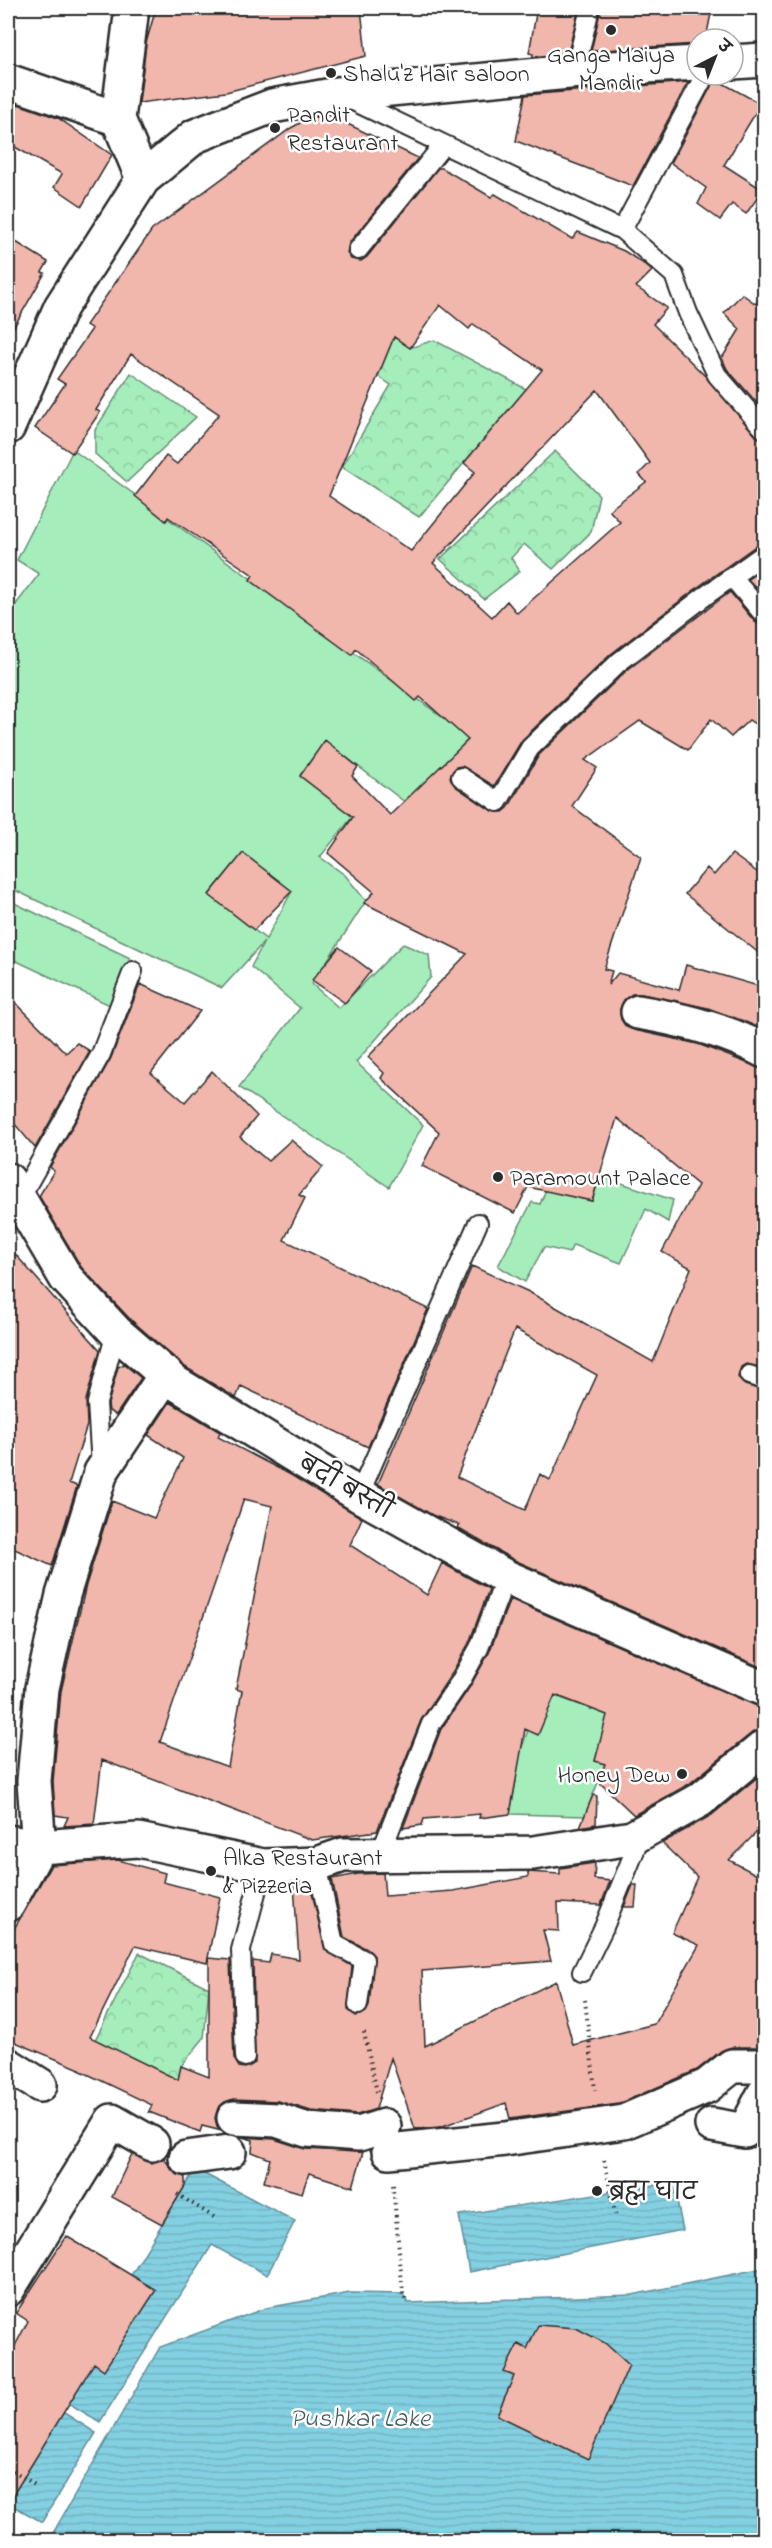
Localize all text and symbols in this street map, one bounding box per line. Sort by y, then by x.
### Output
marker: Ganga Maiya Mandir [604,23,618,37]
north arrow [685,27,745,87]
text: उ [710,34,737,61]
place label: Ganga Maiya Mandir [547,39,675,102]
place label: Shalu'z Hair saloon [343,58,530,93]
marker: Shalu'z Hair saloon [324,66,338,80]
place label: Pandit Restaurant [287,99,398,162]
marker: Pandit Restaurant [268,121,282,135]
place label: Paramount Palace [510,1162,691,1197]
marker: Paramount Palace [491,1170,505,1184]
street label: बदी बस्ती [290,1444,401,1530]
place label: Honey Dew [558,1759,670,1795]
marker: Honey Dew [675,1767,689,1781]
place label: Alka Restaurant & Pizzeria [223,1842,383,1905]
marker: Alka Restaurant & Pizzeria [204,1864,218,1878]
place label: ब्रह्म घाट [607,2176,699,2211]
marker: ब्रह्म घाट [590,2184,604,2198]
water label: Pushkar Lake [290,2401,432,2439]

